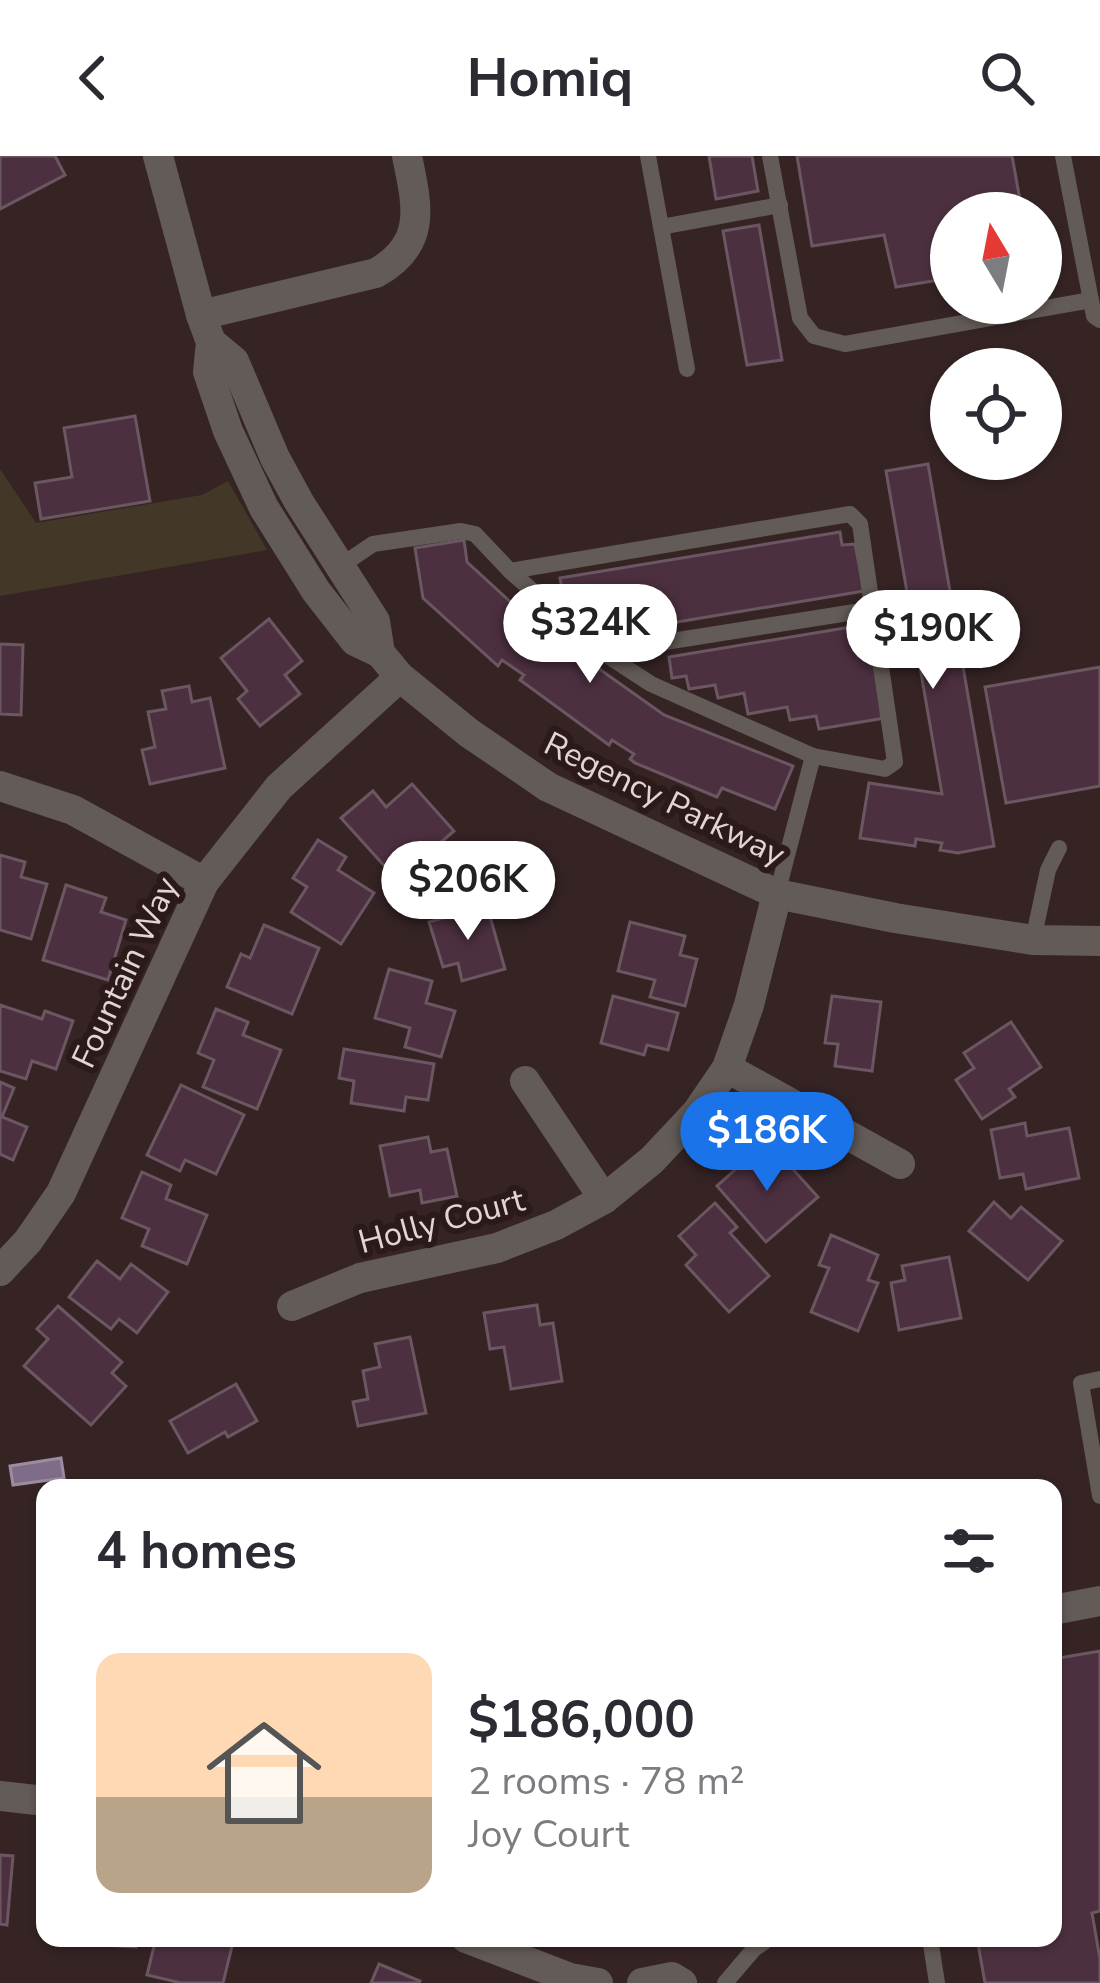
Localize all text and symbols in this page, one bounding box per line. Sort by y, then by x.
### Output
text: Homiq [467,41,633,115]
icon: back [60,45,126,111]
icon: search [974,45,1040,111]
north arrow [930,192,1062,324]
map controls [930,192,1062,480]
button: locate [930,348,1062,480]
pin: $324K [506,584,674,686]
pin: $190K [849,590,1017,692]
text: $324K [530,596,650,649]
text: $190K [873,602,993,655]
street label: Regency Parkway [536,722,792,877]
pin: $206K [384,841,552,943]
text: $206K [408,853,528,906]
street label: Fountain Way [61,870,189,1075]
pin: $186K [683,1092,851,1194]
text: $186K [707,1104,827,1157]
street label: Holly Court [353,1178,530,1265]
text: 4 homes [96,1516,297,1586]
icon: filters [936,1518,1002,1584]
text: $186,000 [468,1685,695,1755]
icon: home [192,1701,336,1845]
text: 2 rooms · 78 m² [468,1755,745,1808]
text: Joy Court [468,1808,629,1861]

